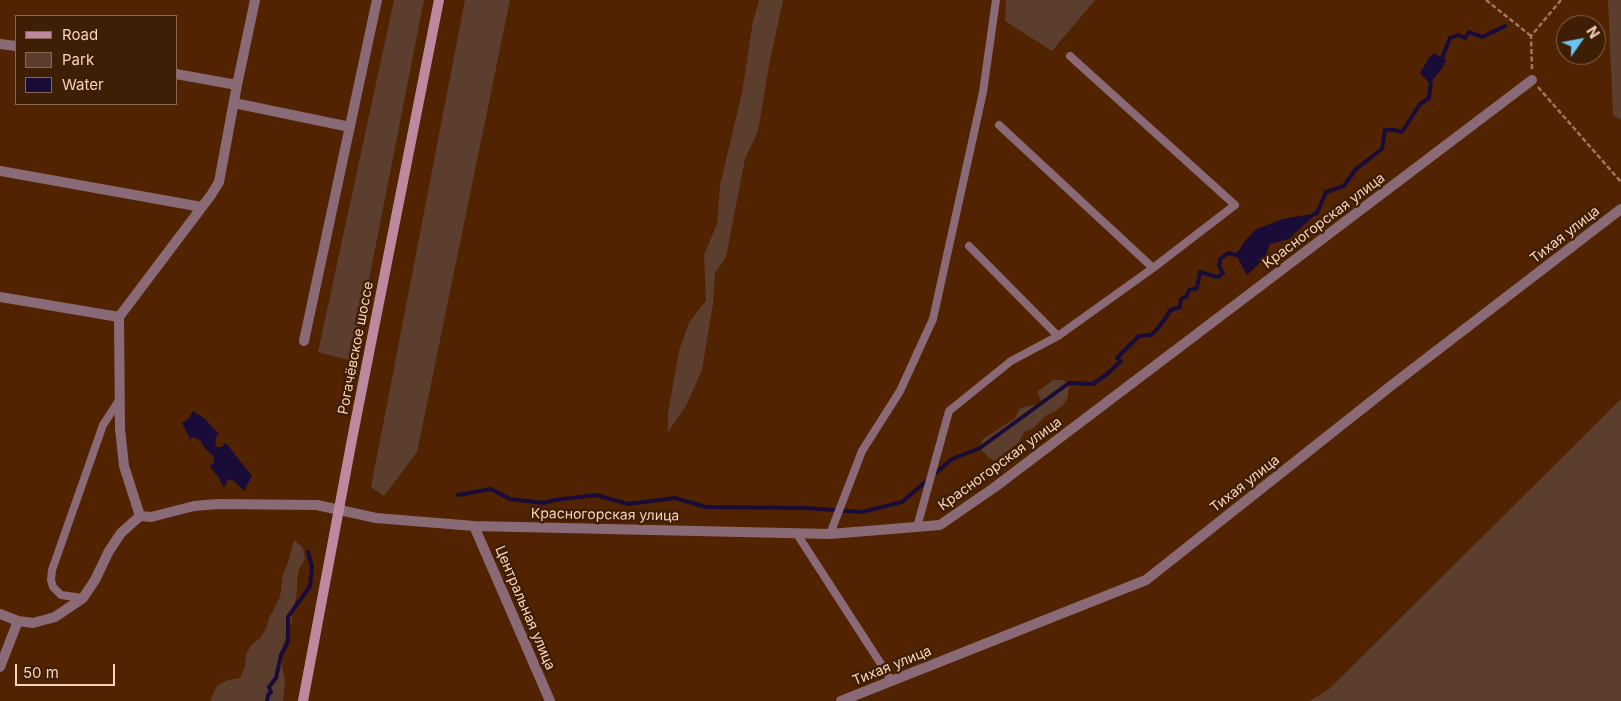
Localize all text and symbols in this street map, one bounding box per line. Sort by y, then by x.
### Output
legend [15,15,178,105]
north arrow [1556,15,1606,65]
text: N [1583,23,1603,41]
text: Road [62,25,98,44]
text: Park [62,50,94,69]
text: Water [62,75,104,94]
street label: Красногорская улица [1260,170,1388,272]
street label: Тихая улица [1527,203,1603,267]
street label: Рогачёвское шоссе [335,280,377,416]
street label: Красногорская улица [935,414,1065,514]
street label: Тихая улица [1207,452,1283,516]
street label: Красногорская улица [531,505,679,525]
street label: Центральная улица [491,543,559,673]
street label: Тихая улица [850,643,934,689]
scale bar [18,654,118,686]
text: 50 m [23,663,59,682]

